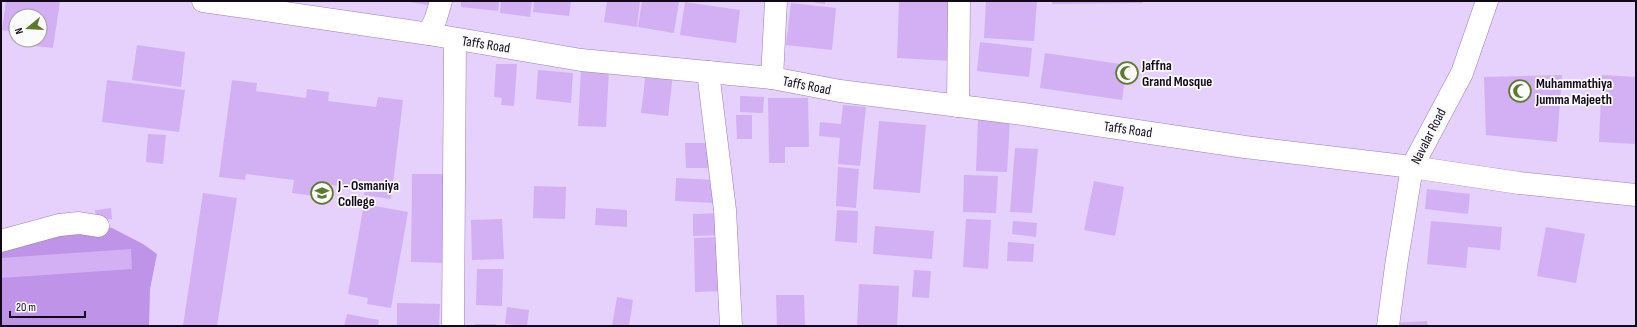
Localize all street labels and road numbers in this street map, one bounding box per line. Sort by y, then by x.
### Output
street label: Taffs Road [461,32,511,57]
street label: Taffs Road [781,72,833,99]
street label: Navalar Road [1407,105,1450,167]
street label: Taffs Road [1103,118,1153,141]

